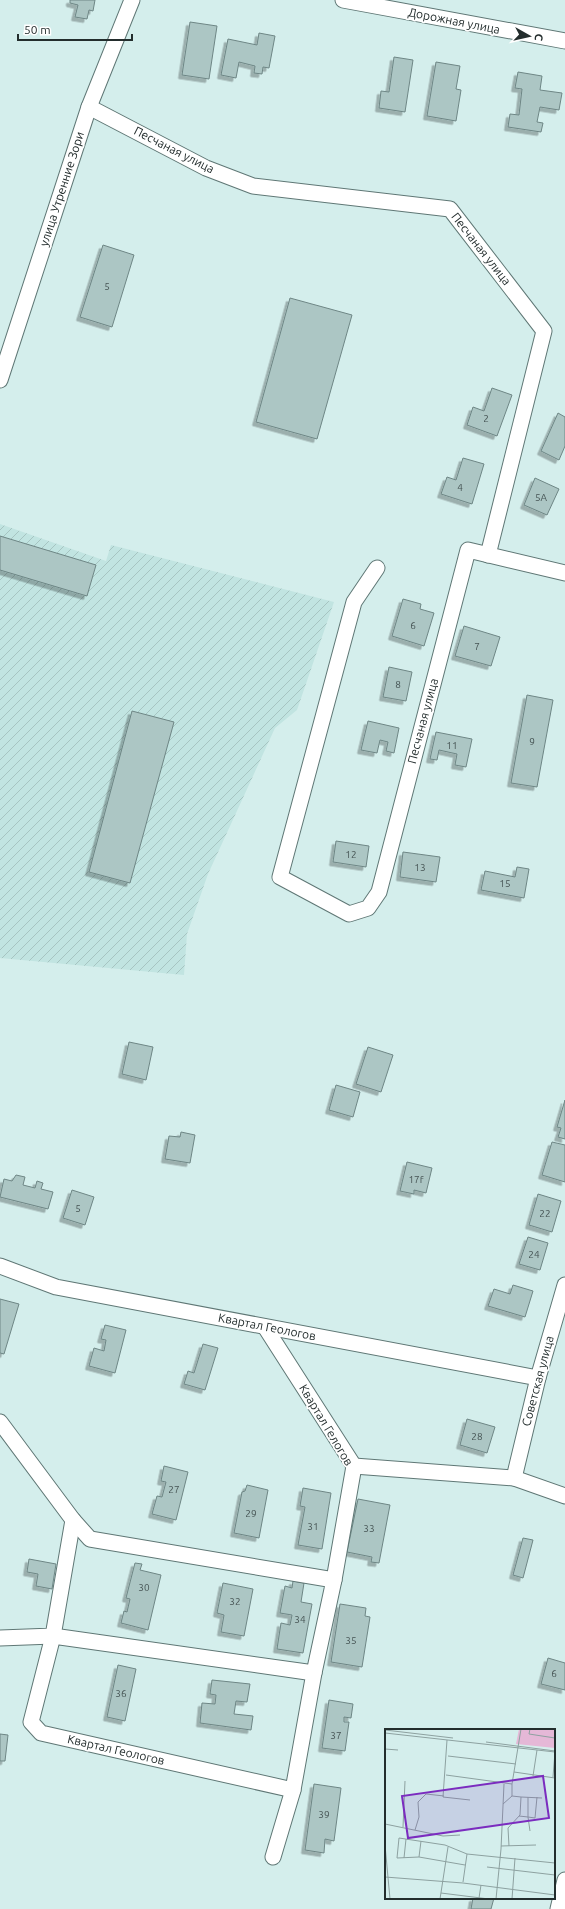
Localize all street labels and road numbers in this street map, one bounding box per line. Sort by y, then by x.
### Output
street label: Дорожная улица [407,5,501,36]
street label: Песчаная улица [132,124,216,175]
street label: улица Утренние Зори [37,130,86,248]
street label: Песчаная улица [449,210,514,287]
street label: Песчаная улица [405,677,440,765]
street label: Квартал Геологов [217,1311,317,1342]
street label: Советская улица [519,1334,556,1427]
street label: Квартал Гелогов [297,1382,356,1468]
street label: Квартал Геологов [66,1732,166,1767]

